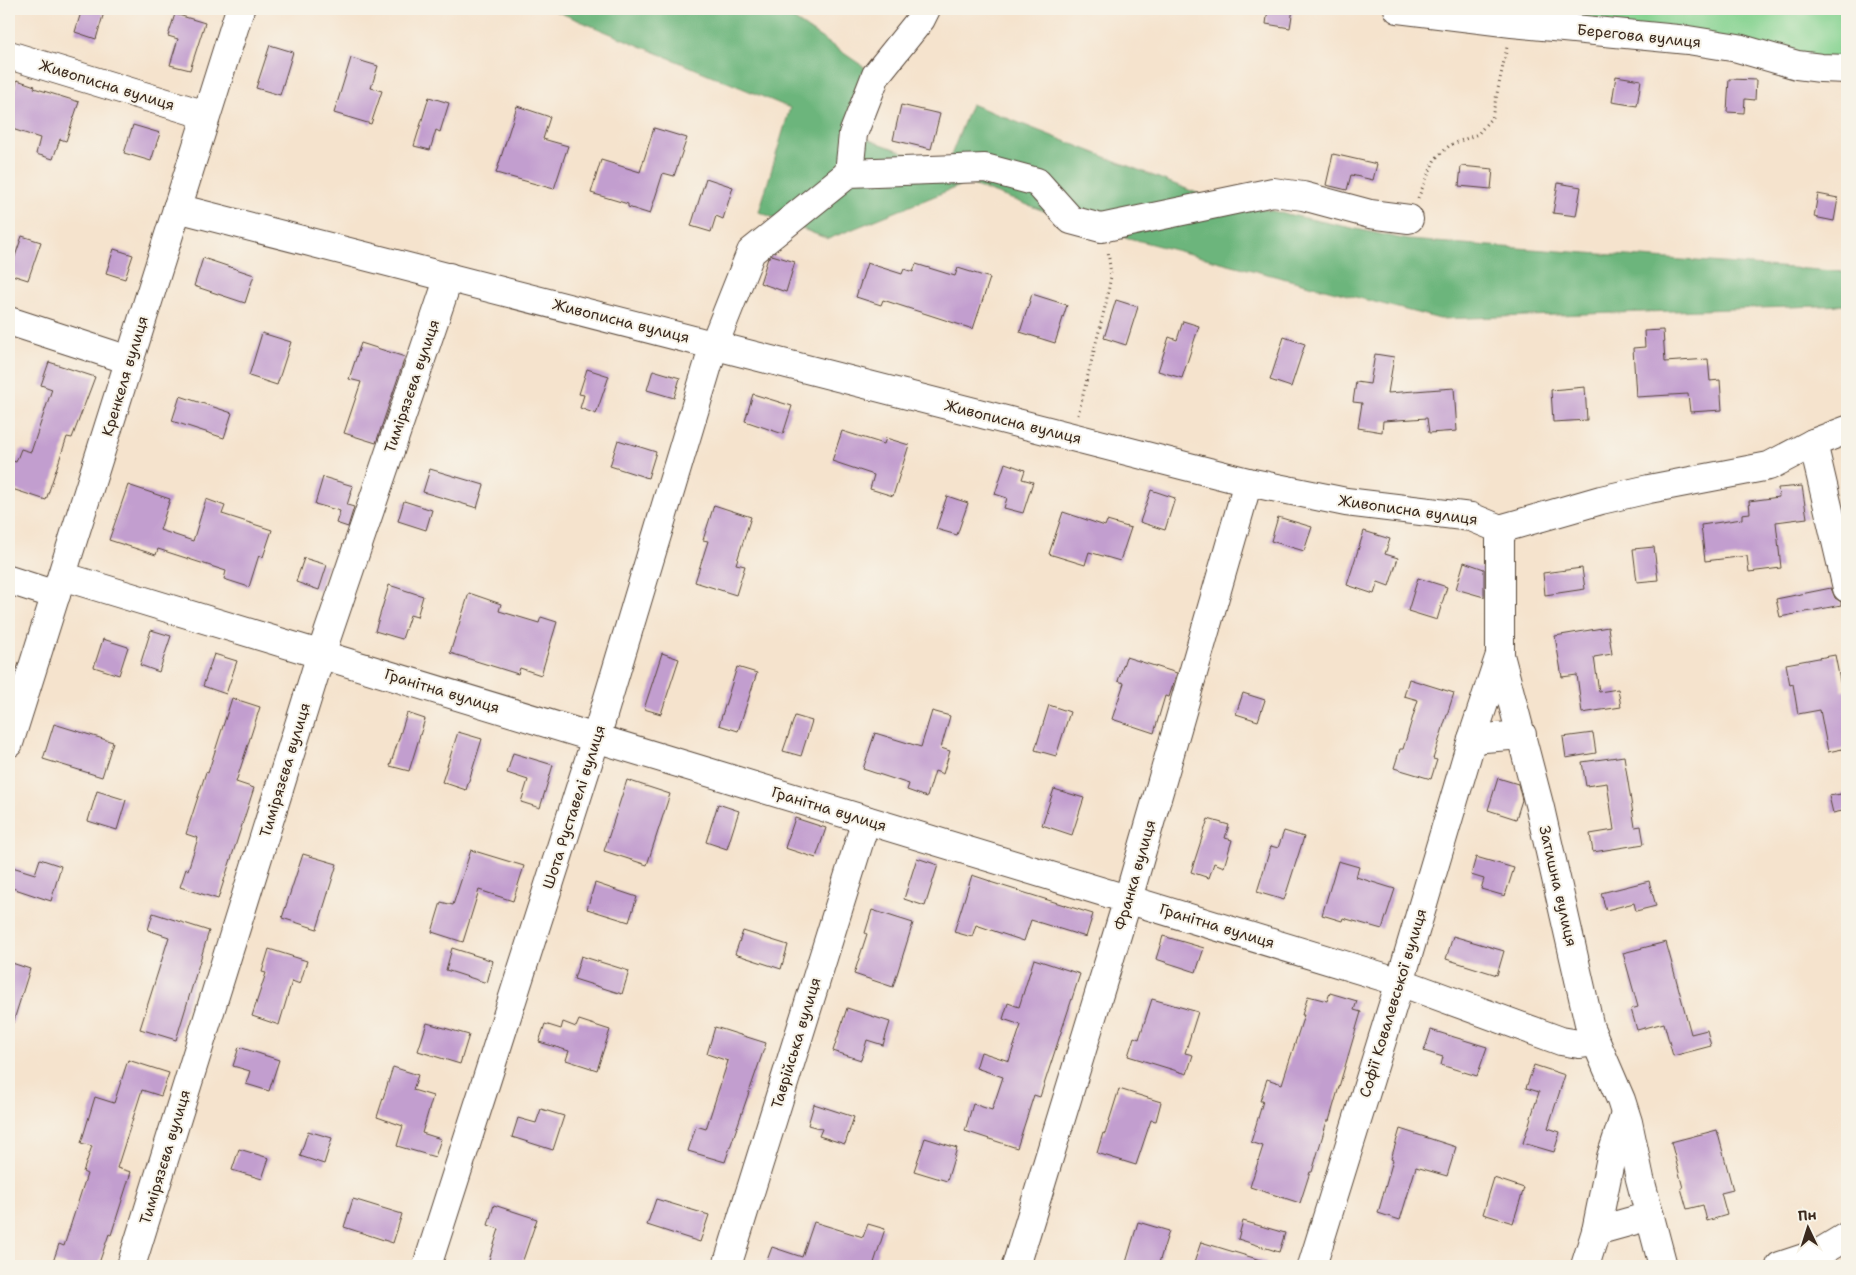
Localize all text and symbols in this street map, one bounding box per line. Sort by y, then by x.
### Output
street label: Берегова вулиця [1576,20,1702,52]
street label: Живописна вулиця [37,55,177,115]
street label: Живописна вулиця [550,294,692,348]
street label: Кренкеля вулиця [97,313,153,439]
street label: Тимірязєва вулиця [380,317,444,455]
street label: Живописна вулиця [942,395,1084,449]
street label: Живописна вулиця [1337,490,1479,530]
street label: Гранітна вулиця [382,664,502,718]
street label: Тимірязєва вулиця [255,700,315,840]
street label: Шота Руставелі вулиця [538,723,610,891]
street label: Гранітна вулиця [769,782,889,836]
street label: Франка вулиця [1110,817,1160,933]
street label: Затишна вулиця [1534,824,1582,948]
street label: Гранітна вулиця [1157,899,1277,953]
street label: Софії Ковалевської вулиця [1355,906,1431,1100]
street label: Таврійська вулиця [767,975,825,1111]
street label: Тимірязєва вулиця [135,1087,195,1227]
north arrow [1784,1202,1834,1252]
text: Пн [1797,1205,1817,1225]

